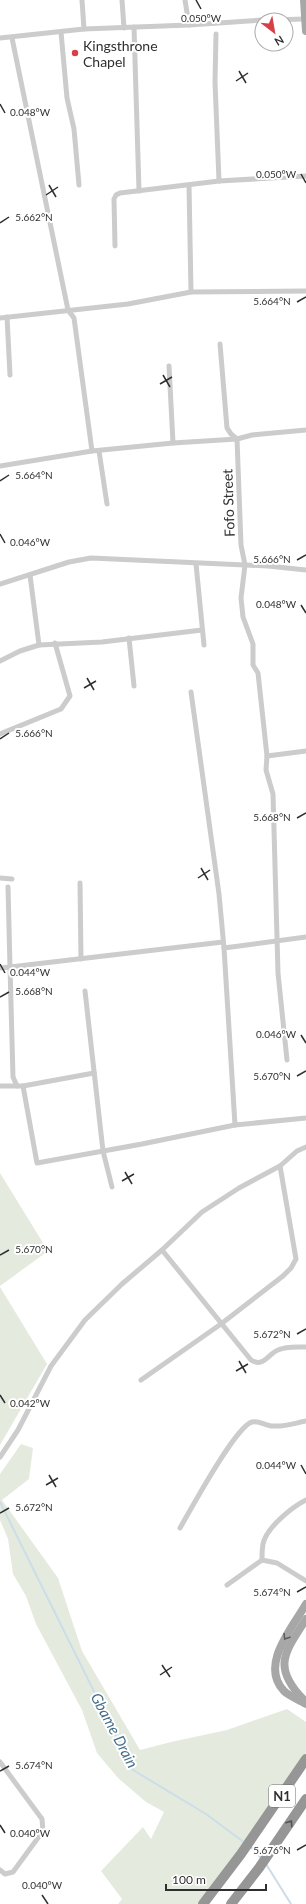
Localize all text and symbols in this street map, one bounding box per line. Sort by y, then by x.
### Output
text: 0.050°W [181,12,222,24]
north arrow [254,12,294,52]
text: N [272,33,286,49]
place label: Kingsthrone Chapel [83,37,158,70]
marker: Kingsthrone Chapel [70,48,80,58]
text: 0.048°W [10,106,51,118]
text: 0.050°W [256,168,297,180]
text: 5.662°N [15,211,53,223]
text: 5.664°N [253,295,291,307]
text: 5.664°N [15,469,53,481]
street label: Fofo Street [218,469,238,537]
text: 0.046°W [10,536,51,548]
text: 5.666°N [253,553,291,565]
text: 0.048°W [256,598,297,610]
text: 5.666°N [15,727,53,739]
text: 5.668°N [253,811,291,823]
text: 0.044°W [10,966,51,978]
text: 5.668°N [15,985,53,997]
text: 0.046°W [256,1028,297,1040]
text: 5.670°N [253,1070,291,1082]
text: 5.670°N [15,1243,53,1255]
text: 5.672°N [253,1328,291,1340]
text: 0.042°W [10,1397,51,1409]
text: 0.044°W [256,1459,297,1471]
text: 5.672°N [15,1501,53,1513]
text: 5.674°N [253,1586,291,1598]
one-way arrow [283,1633,290,1640]
water label: Gbame Drain [88,1689,142,1771]
text: 5.674°N [15,1759,53,1771]
road number: N1 [269,1785,295,1807]
one-way arrow [285,1820,293,1827]
text: 0.040°W [10,1827,51,1839]
text: 5.676°N [253,1844,291,1856]
scale bar [166,1866,266,1892]
text: 100 m [172,1872,206,1887]
text: 0.040°W [22,1879,63,1891]

